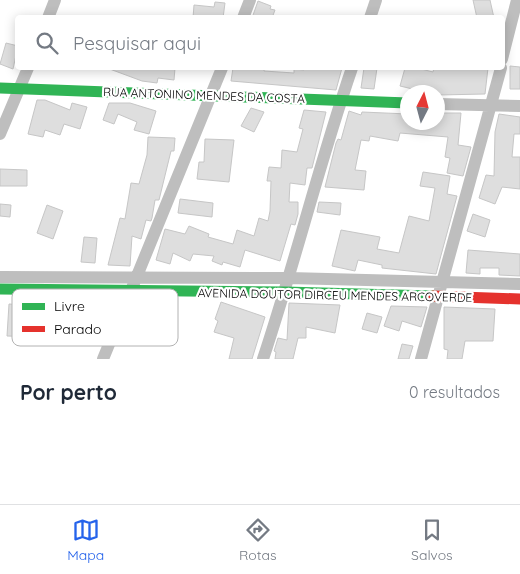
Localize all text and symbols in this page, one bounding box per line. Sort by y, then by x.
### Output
search box [15,15,505,70]
icon: search [33,29,61,57]
text: Pesquisar aqui [73,31,201,55]
street label: RUA ANTONINO MENDES DA COSTA [103,84,305,106]
north arrow [400,85,445,130]
street label: AVENIDA DOUTOR DIRCEU MENDES ARCOVERDE [198,285,473,305]
legend [12,289,178,346]
text: Livre [54,297,85,315]
text: Parado [54,320,101,338]
text: Por perto [20,379,117,405]
text: 0 resultados [409,382,500,402]
tab: Mapa [67,516,104,564]
tab: Rotas [239,516,276,564]
tab: Salvos [411,516,453,564]

